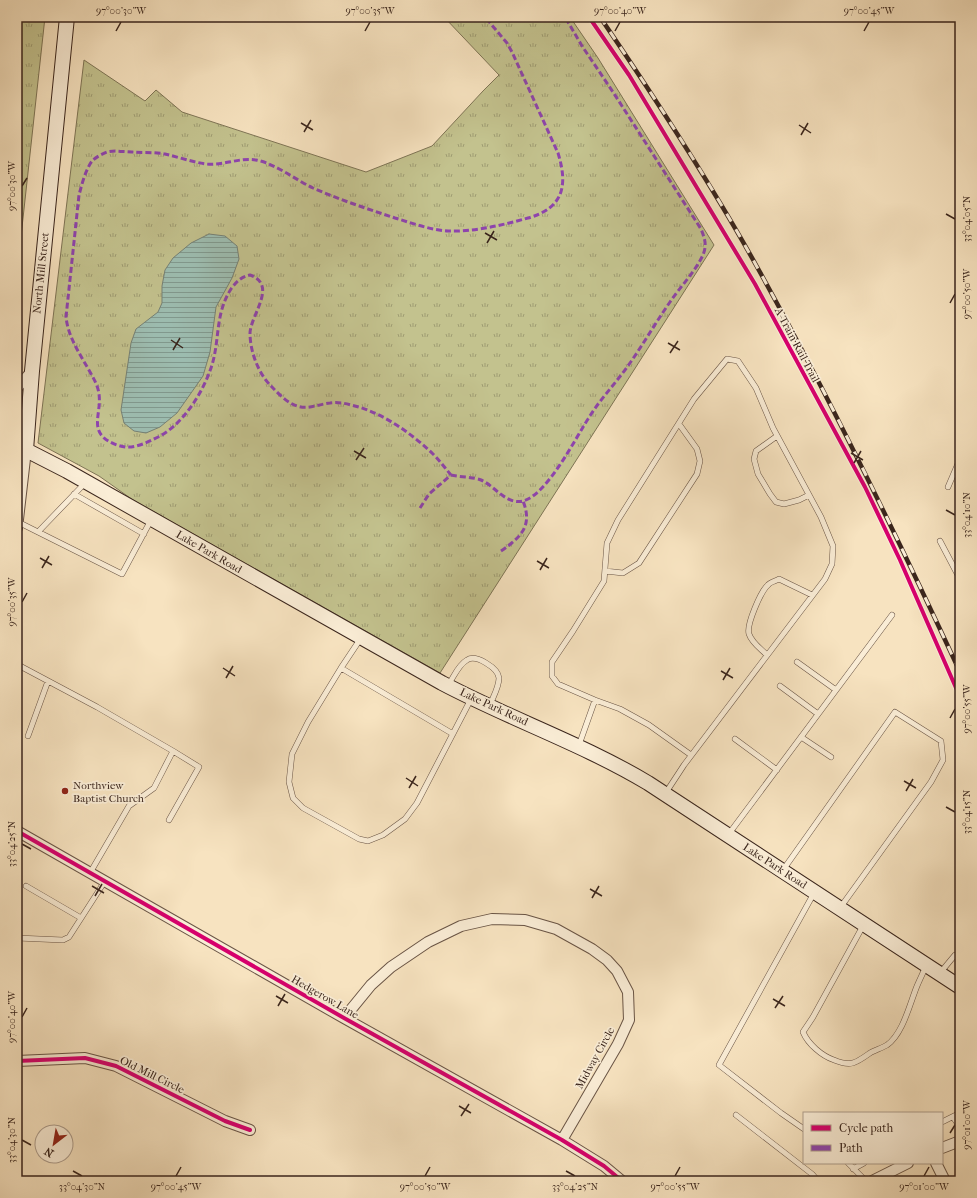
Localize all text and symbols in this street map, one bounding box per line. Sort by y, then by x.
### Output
text: 97°00'30"W [96,5,147,17]
text: 97°00'35"W [345,5,396,17]
text: 97°00'40"W [594,5,647,17]
text: 97°00'45"W [844,5,895,17]
text: 97°00'30"W [6,160,18,211]
text: 33°04'05"N [961,195,973,242]
street label: North Mill Street [30,232,52,314]
text: 97°00'50"W [961,268,973,319]
street label: A-Train Rail Trail [771,304,822,385]
text: 33°04'10"N [961,492,973,538]
street label: Lake Park Road [174,528,245,577]
text: 97°00'35"W [6,576,18,627]
text: 97°00'55"W [961,683,973,734]
street label: Lake Park Road [458,686,531,729]
place label: Northview Baptist Church [73,779,145,805]
marker: Northview Baptist Church [60,786,70,796]
text: 33°04'15"N [961,789,973,834]
text: 33°04'25"N [6,820,18,867]
street label: Lake Park Road [741,840,810,892]
street label: Hedgerow Lane [289,973,361,1022]
text: 97°00'40"W [6,990,18,1043]
street label: Midway Circle [573,1024,618,1091]
street label: Old Mill Circle [118,1054,187,1096]
text: 97°01'00"W [961,1099,973,1150]
legend [803,1112,943,1164]
text: 33°04'30"N [6,1116,18,1163]
text: Cycle path [839,1121,894,1135]
north arrow [34,1124,74,1164]
text: Path [839,1141,863,1155]
text: N [42,1144,56,1160]
text: 33°04'30"N [59,1181,106,1193]
text: 97°00'45"W [151,1181,202,1193]
text: 97°00'50"W [400,1181,451,1193]
text: 33°04'25"N [552,1181,599,1193]
text: 97°00'55"W [650,1181,701,1193]
text: 97°01'00"W [899,1181,950,1193]

